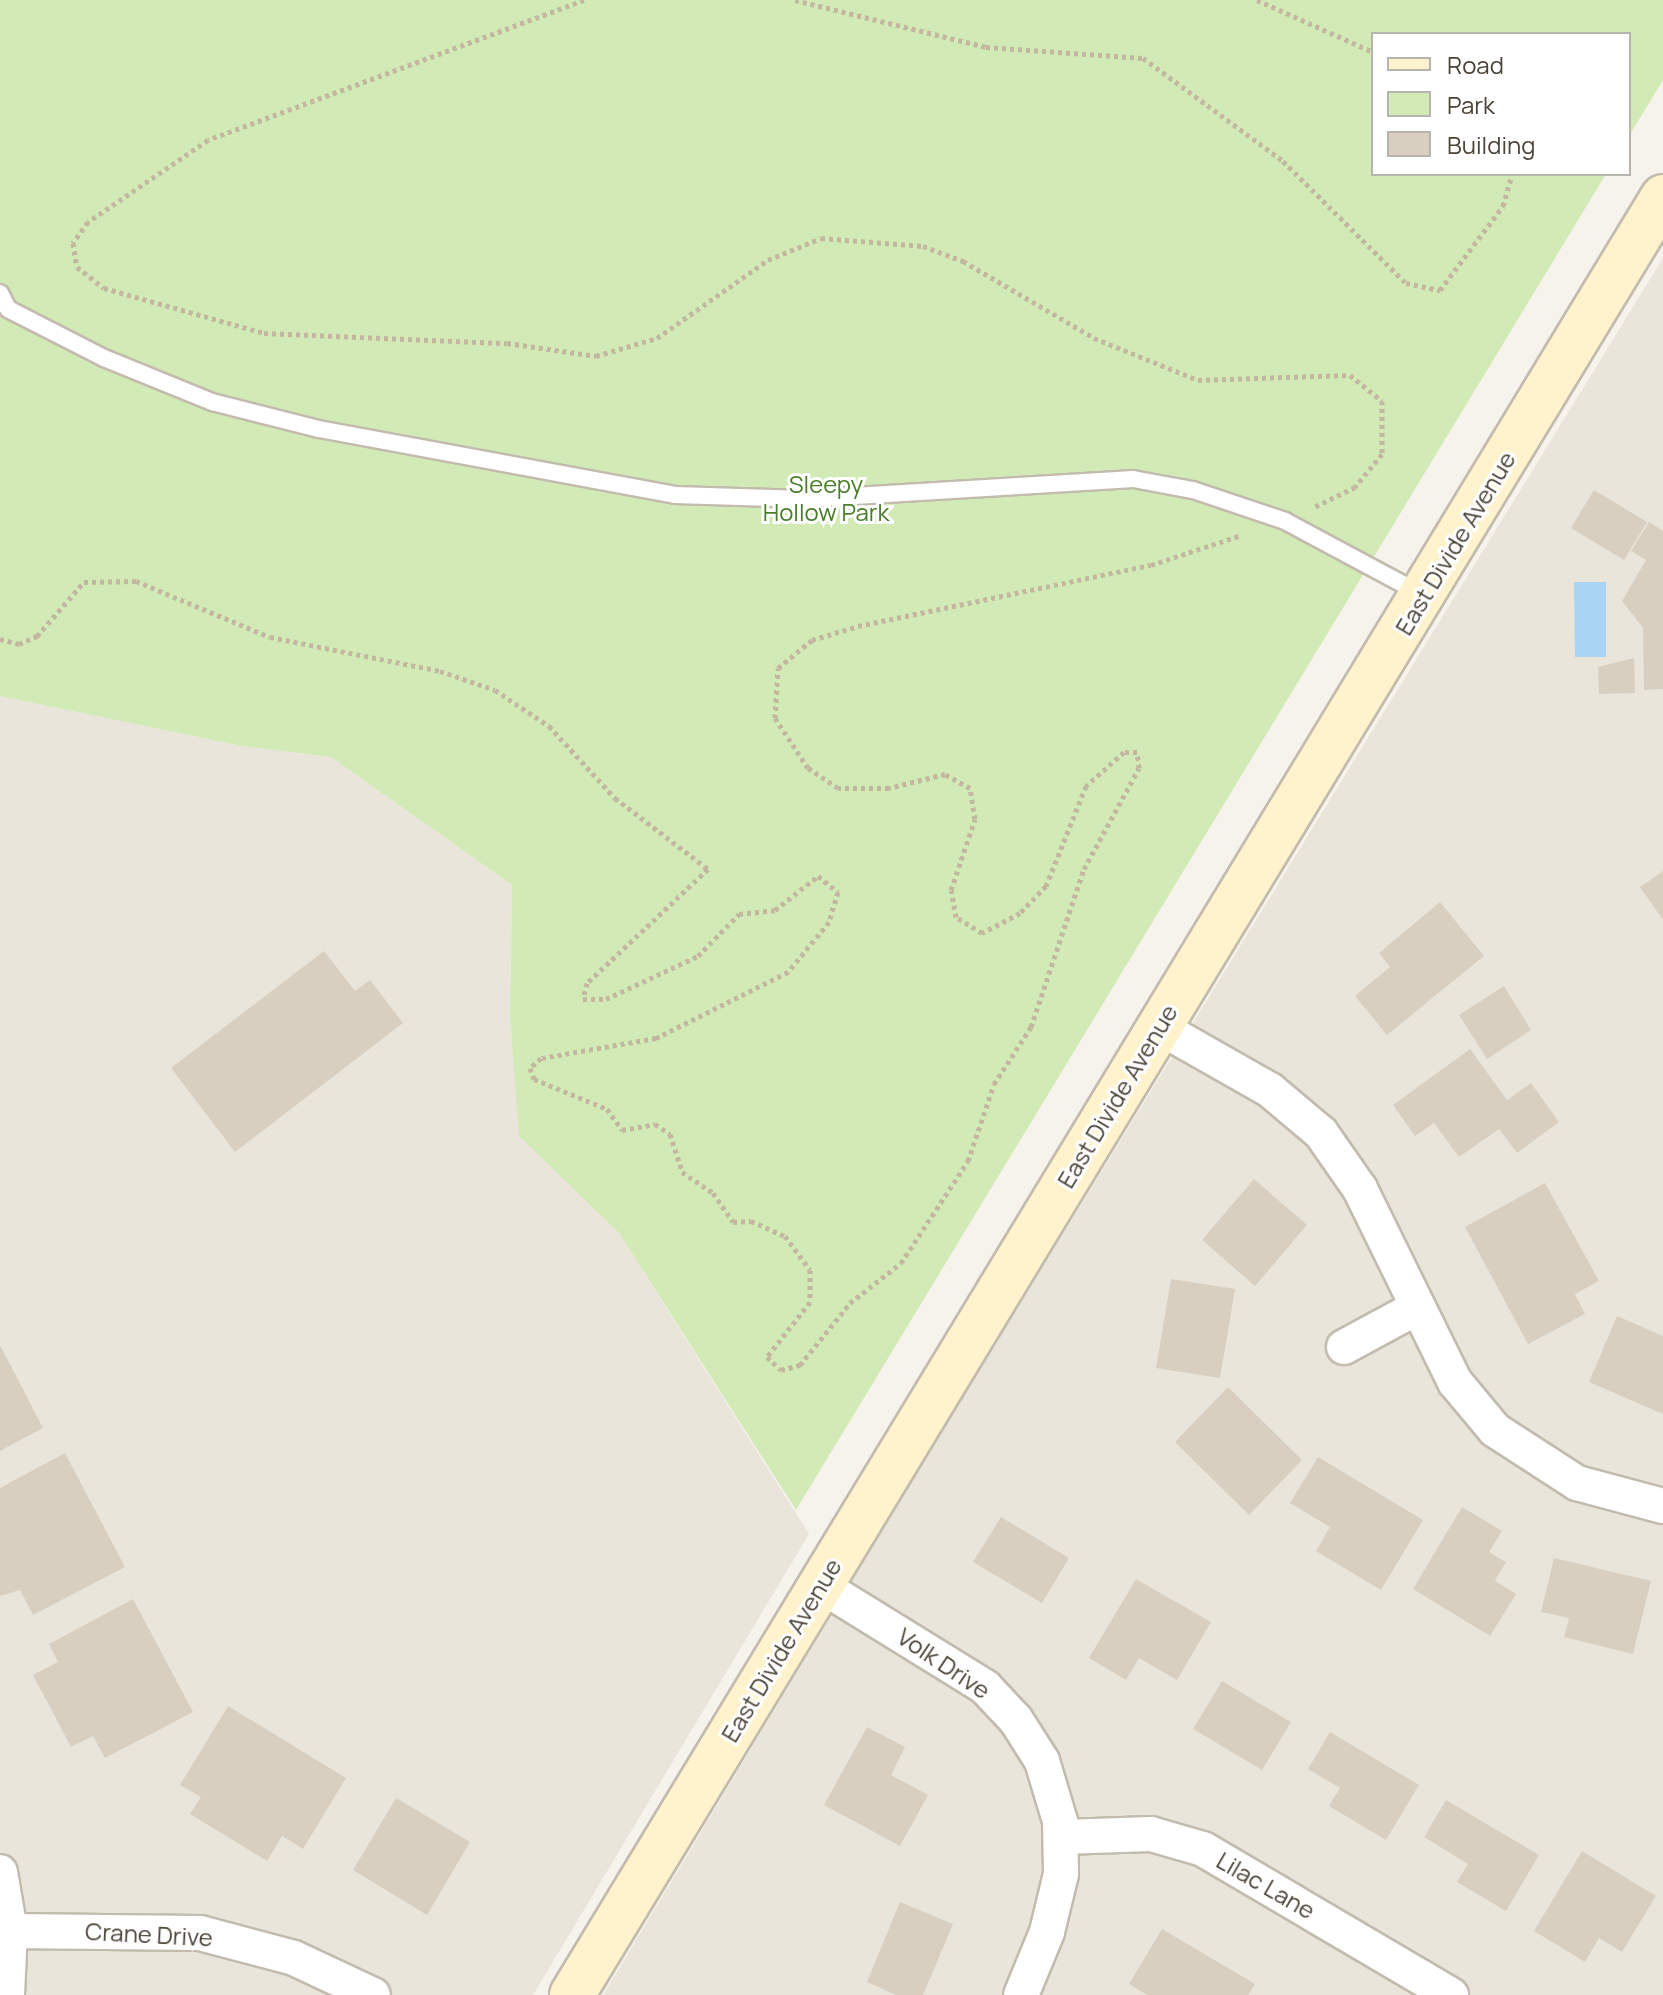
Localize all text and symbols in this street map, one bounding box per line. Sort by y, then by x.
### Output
legend [1371,32,1631,176]
text: Road [1447,48,1504,81]
text: Park [1447,88,1495,121]
text: Building [1447,128,1535,161]
street label: East Divide Avenue [1389,446,1521,640]
park label: Sleepy Hollow Park [763,470,889,526]
street label: East Divide Avenue [1051,999,1183,1193]
street label: East Divide Avenue [715,1553,847,1747]
street label: Volk Drive [892,1622,996,1704]
street label: Lilac Lane [1212,1845,1320,1925]
street label: Crane Drive [84,1916,214,1952]

